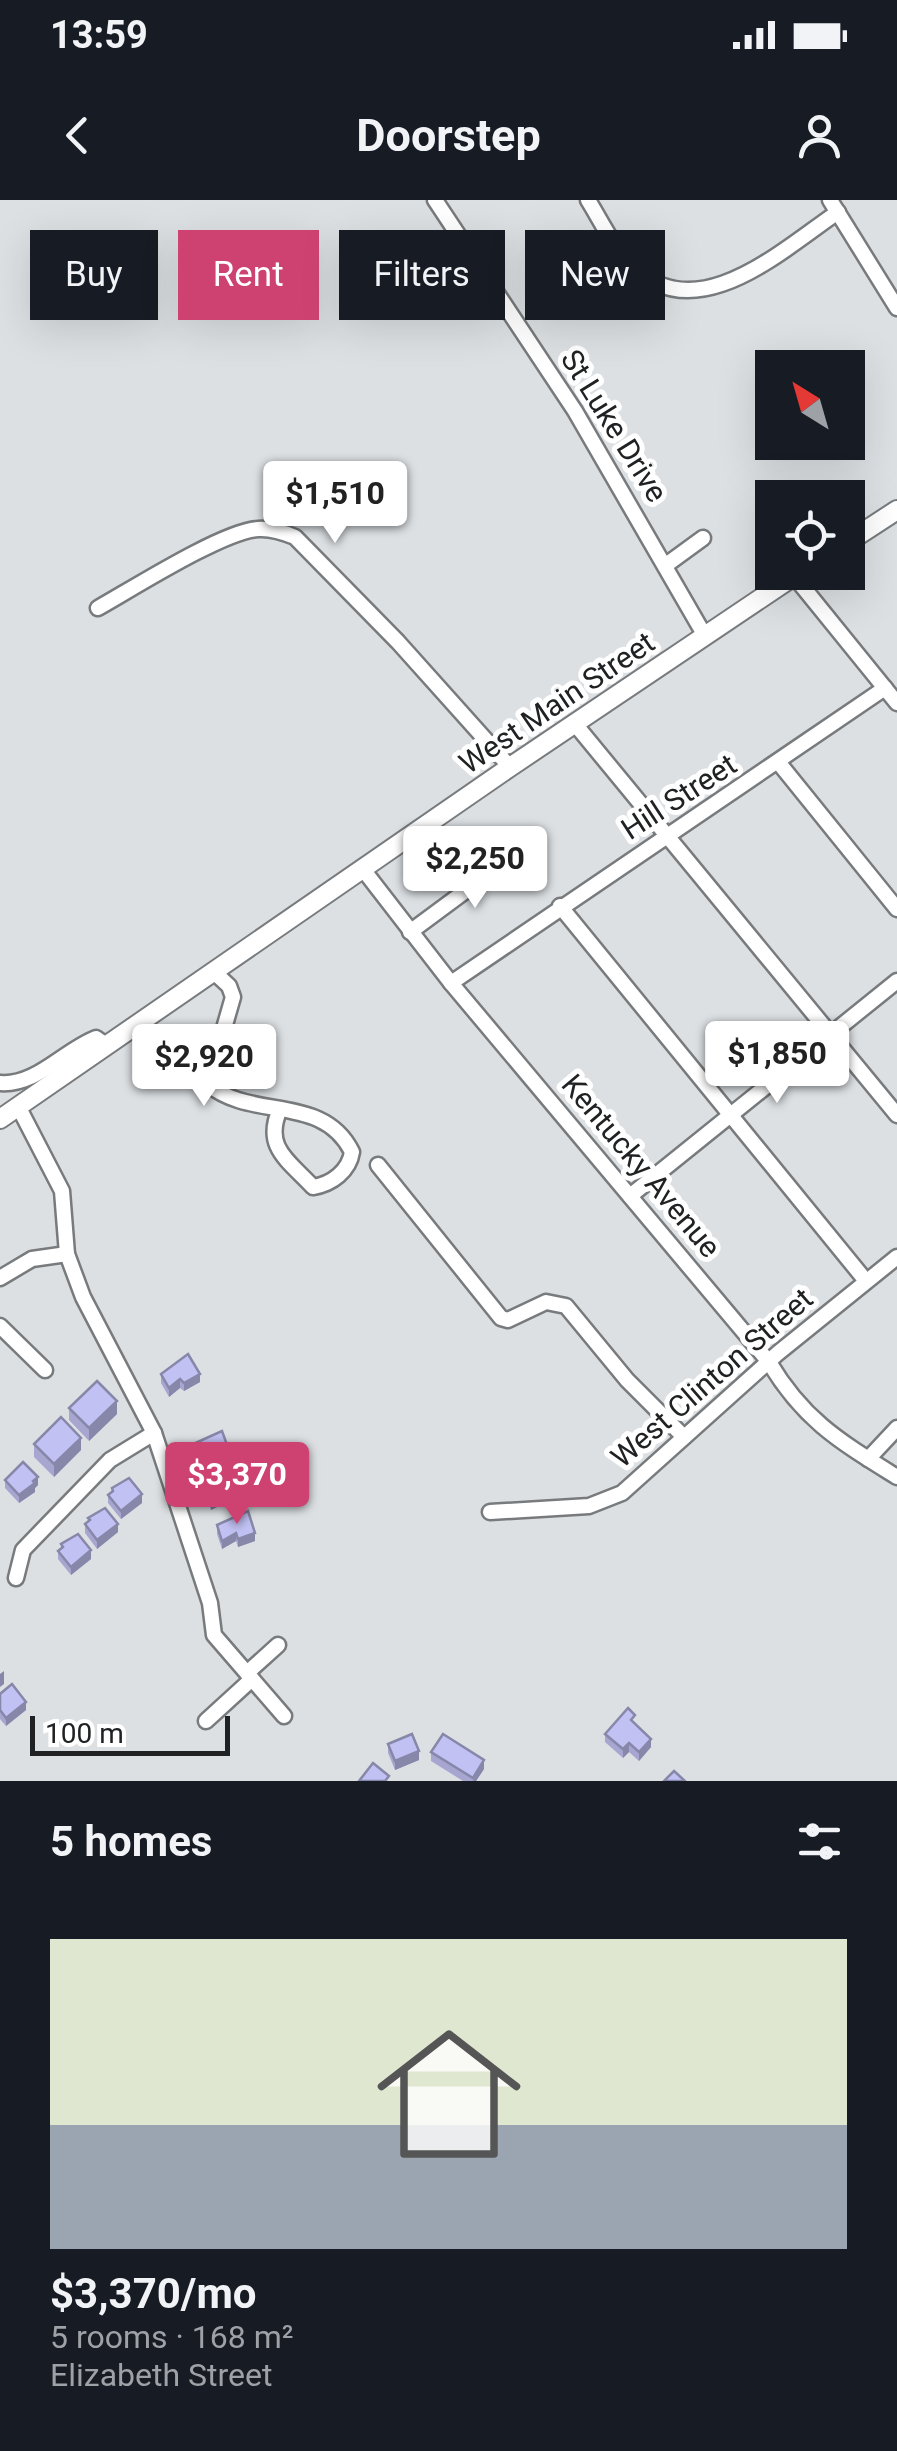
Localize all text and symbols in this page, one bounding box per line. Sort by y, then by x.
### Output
text: 13:59 [50,13,148,57]
icon: back [50,108,105,163]
icon: person [792,108,847,163]
text: Doorstep [356,109,541,162]
chip: Buy [30,230,158,320]
chip: Rent [178,230,319,320]
chip: Filters [339,230,505,320]
chip: New [525,230,665,320]
street label: St Luke Drive [554,343,675,508]
north arrow [755,350,865,460]
map controls [755,350,865,590]
pin: $1,510 [254,461,416,546]
text: $1,510 [285,474,385,512]
button: locate [755,480,865,590]
street label: West Main Street [453,624,661,781]
street label: Hill Street [615,747,743,847]
pin: $2,250 [394,826,556,911]
text: $2,250 [425,839,525,877]
pin: $1,850 [696,1021,858,1106]
pin: $2,920 [123,1024,285,1109]
text: $1,850 [727,1034,827,1072]
text: $2,920 [154,1037,254,1075]
street label: Kentucky Avenue [555,1067,728,1264]
street label: West Clinton Street [604,1281,819,1475]
pin: $3,370 [156,1442,318,1527]
text: $3,370 [187,1455,287,1493]
scale bar [30,1711,230,1756]
text: 100 m [45,1717,124,1750]
icon: filters [792,1814,847,1869]
text: 5 homes [50,1817,212,1866]
icon: home [359,2004,539,2184]
text: $3,370/mo [50,2269,257,2318]
text: 5 rooms · 168 m² [50,2318,293,2356]
text: Elizabeth Street [50,2356,272,2394]

